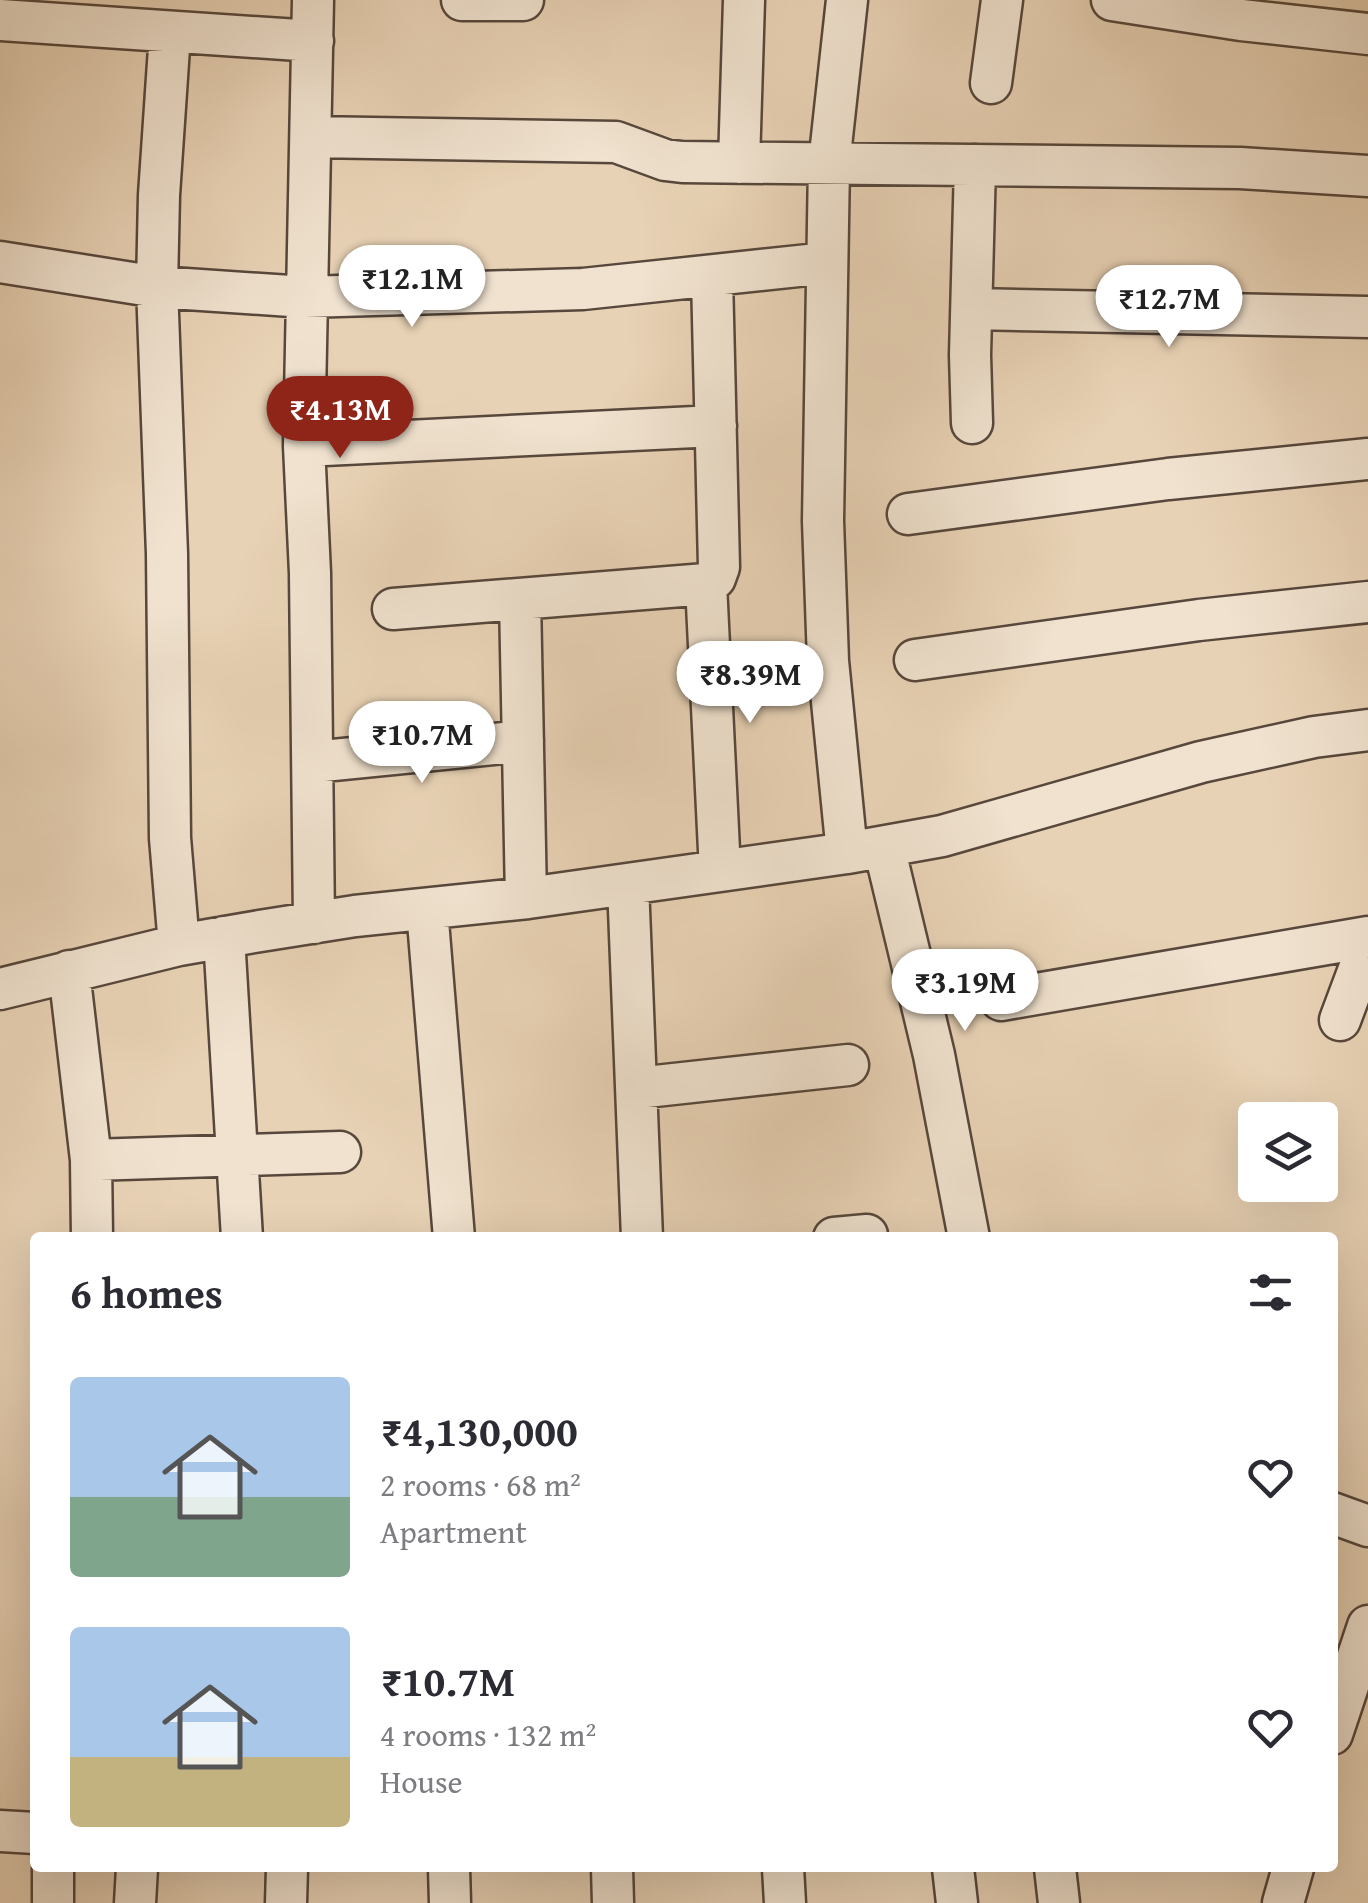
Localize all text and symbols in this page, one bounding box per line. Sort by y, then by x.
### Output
pin: ₹12.1M [331,245,493,330]
text: ₹12.1M [361,254,463,301]
pin: ₹12.7M [1088,265,1250,350]
text: ₹12.7M [1118,274,1220,321]
pin: ₹4.13M [259,376,421,461]
text: ₹4.13M [289,385,391,432]
pin: ₹8.39M [669,641,831,726]
text: ₹8.39M [699,650,801,697]
pin: ₹10.7M [341,701,503,786]
text: ₹10.7M [371,710,473,757]
pin: ₹3.19M [884,949,1046,1034]
text: ₹3.19M [914,958,1016,1005]
map controls [1238,1102,1338,1202]
button: layers [1238,1102,1338,1202]
text: 6 homes [70,1262,223,1323]
icon: filters [1243,1265,1298,1320]
text: ₹4,130,000 [380,1400,578,1461]
icon: home [150,1417,270,1537]
icon: heart [1243,1450,1298,1505]
text: 2 rooms · 68 m² [380,1461,581,1508]
text: Apartment [380,1508,527,1555]
text: ₹10.7M [380,1650,515,1711]
icon: home [150,1667,270,1787]
icon: heart [1243,1700,1298,1755]
text: 4 rooms · 132 m² [380,1711,596,1758]
text: House [380,1758,463,1805]

